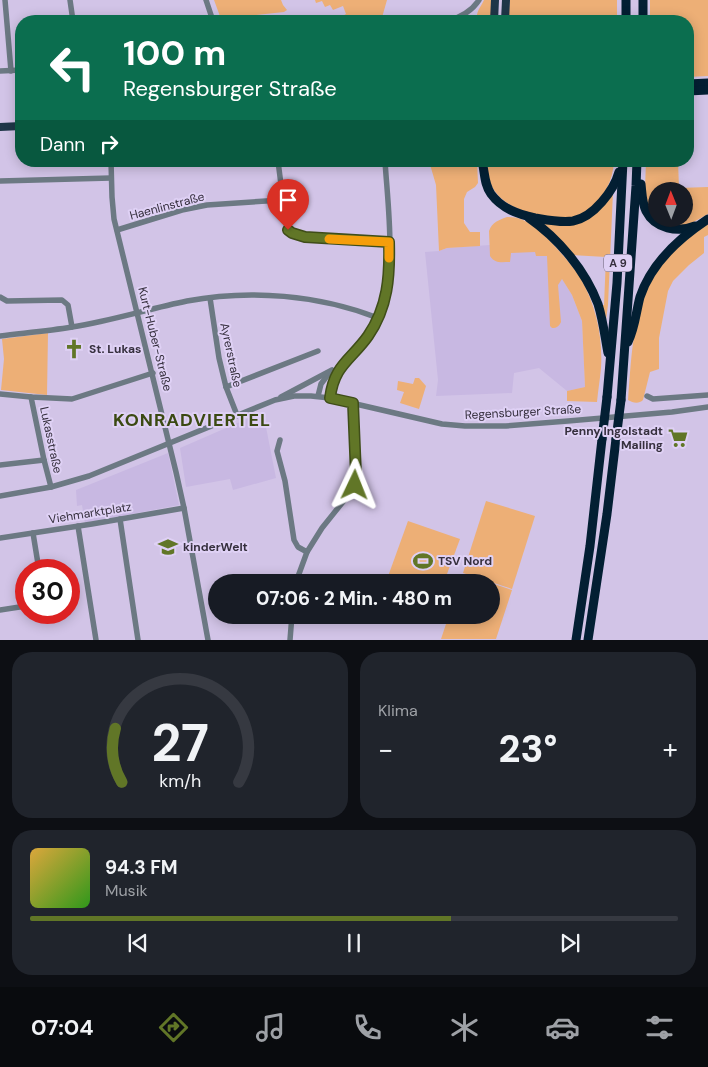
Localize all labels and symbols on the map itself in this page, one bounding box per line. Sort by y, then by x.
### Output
pin [267,179,309,230]
north arrow [648,182,692,228]
street label: Haenlinstraße [128,188,206,224]
road number: A 9 [604,254,632,272]
street label: Kurt-Huber-Straße [134,285,176,393]
street label: Ayrerstraße [216,321,246,389]
church icon: St. Lukas [63,338,85,360]
place label: St. Lukas [89,341,142,357]
street label: Regensburger Straße [464,401,582,423]
street label: Lukasstraße [36,405,66,475]
district label: KONRADVIERTEL [113,408,271,432]
place label: Penny Ingolstadt Mailing [564,423,663,453]
supermarket icon: Penny Ingolstadt Mailing [667,427,689,449]
position arrow [328,458,380,510]
street label: Viehmarktplatz [47,499,133,527]
school or university icon: kinderWelt [157,536,179,558]
place label: kinderWelt [183,539,248,555]
sports icon: TSV Nord [412,550,434,572]
place label: TSV Nord [438,553,492,569]
speed limit sign: 30 [15,559,80,624]

